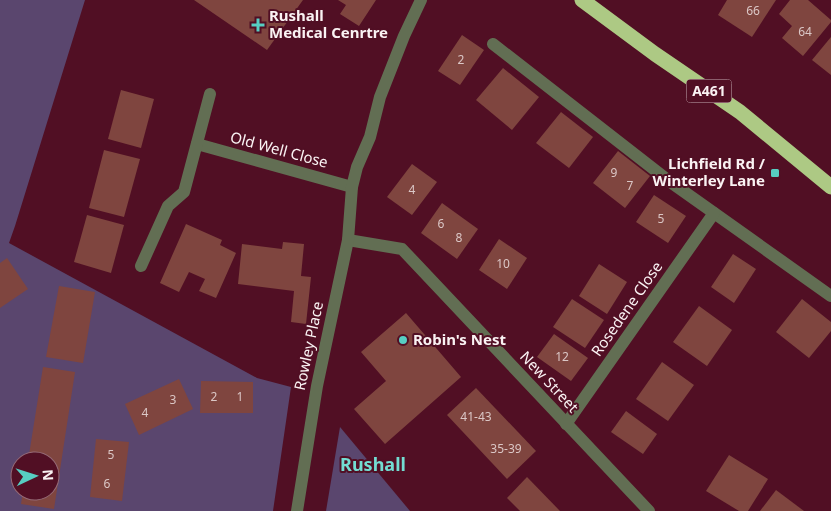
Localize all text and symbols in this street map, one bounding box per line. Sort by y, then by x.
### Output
house number: 66 [746,2,760,19]
place label: Rushall Medical Cenrtre [269,5,388,42]
marker: Rushall Medical Cenrtre [251,18,265,32]
house number: 64 [798,23,812,40]
house number: 2 [458,51,465,68]
road number: A461 [686,80,732,102]
street label: Old Well Close [228,126,330,172]
place label: Lichfield Rd / Winterley Lane [652,153,766,190]
house number: 9 [611,164,618,181]
marker: Lichfield Rd / Winterley Lane [769,167,781,179]
house number: 7 [627,177,634,194]
house number: 4 [409,181,416,198]
house number: 5 [658,210,665,227]
house number: 6 [438,215,445,232]
house number: 8 [456,229,463,246]
house number: 10 [496,255,510,272]
street label: Rosedene Close [586,257,666,360]
street label: Rowley Place [289,299,327,392]
place label: Robin's Nest [413,329,506,349]
marker: Robin's Nest [397,334,409,346]
street label: New Street [516,346,584,417]
house number: 12 [555,348,569,365]
house number: 2 [211,388,218,405]
house number: 1 [237,388,243,405]
house number: 3 [170,391,177,408]
house number: 4 [142,404,149,421]
house number: 41-43 [460,408,492,425]
house number: 35-39 [490,440,522,457]
house number: 5 [108,446,115,463]
north arrow [10,451,60,501]
district label: Rushall [340,452,406,476]
text: N [39,469,58,481]
house number: 6 [104,475,111,492]

